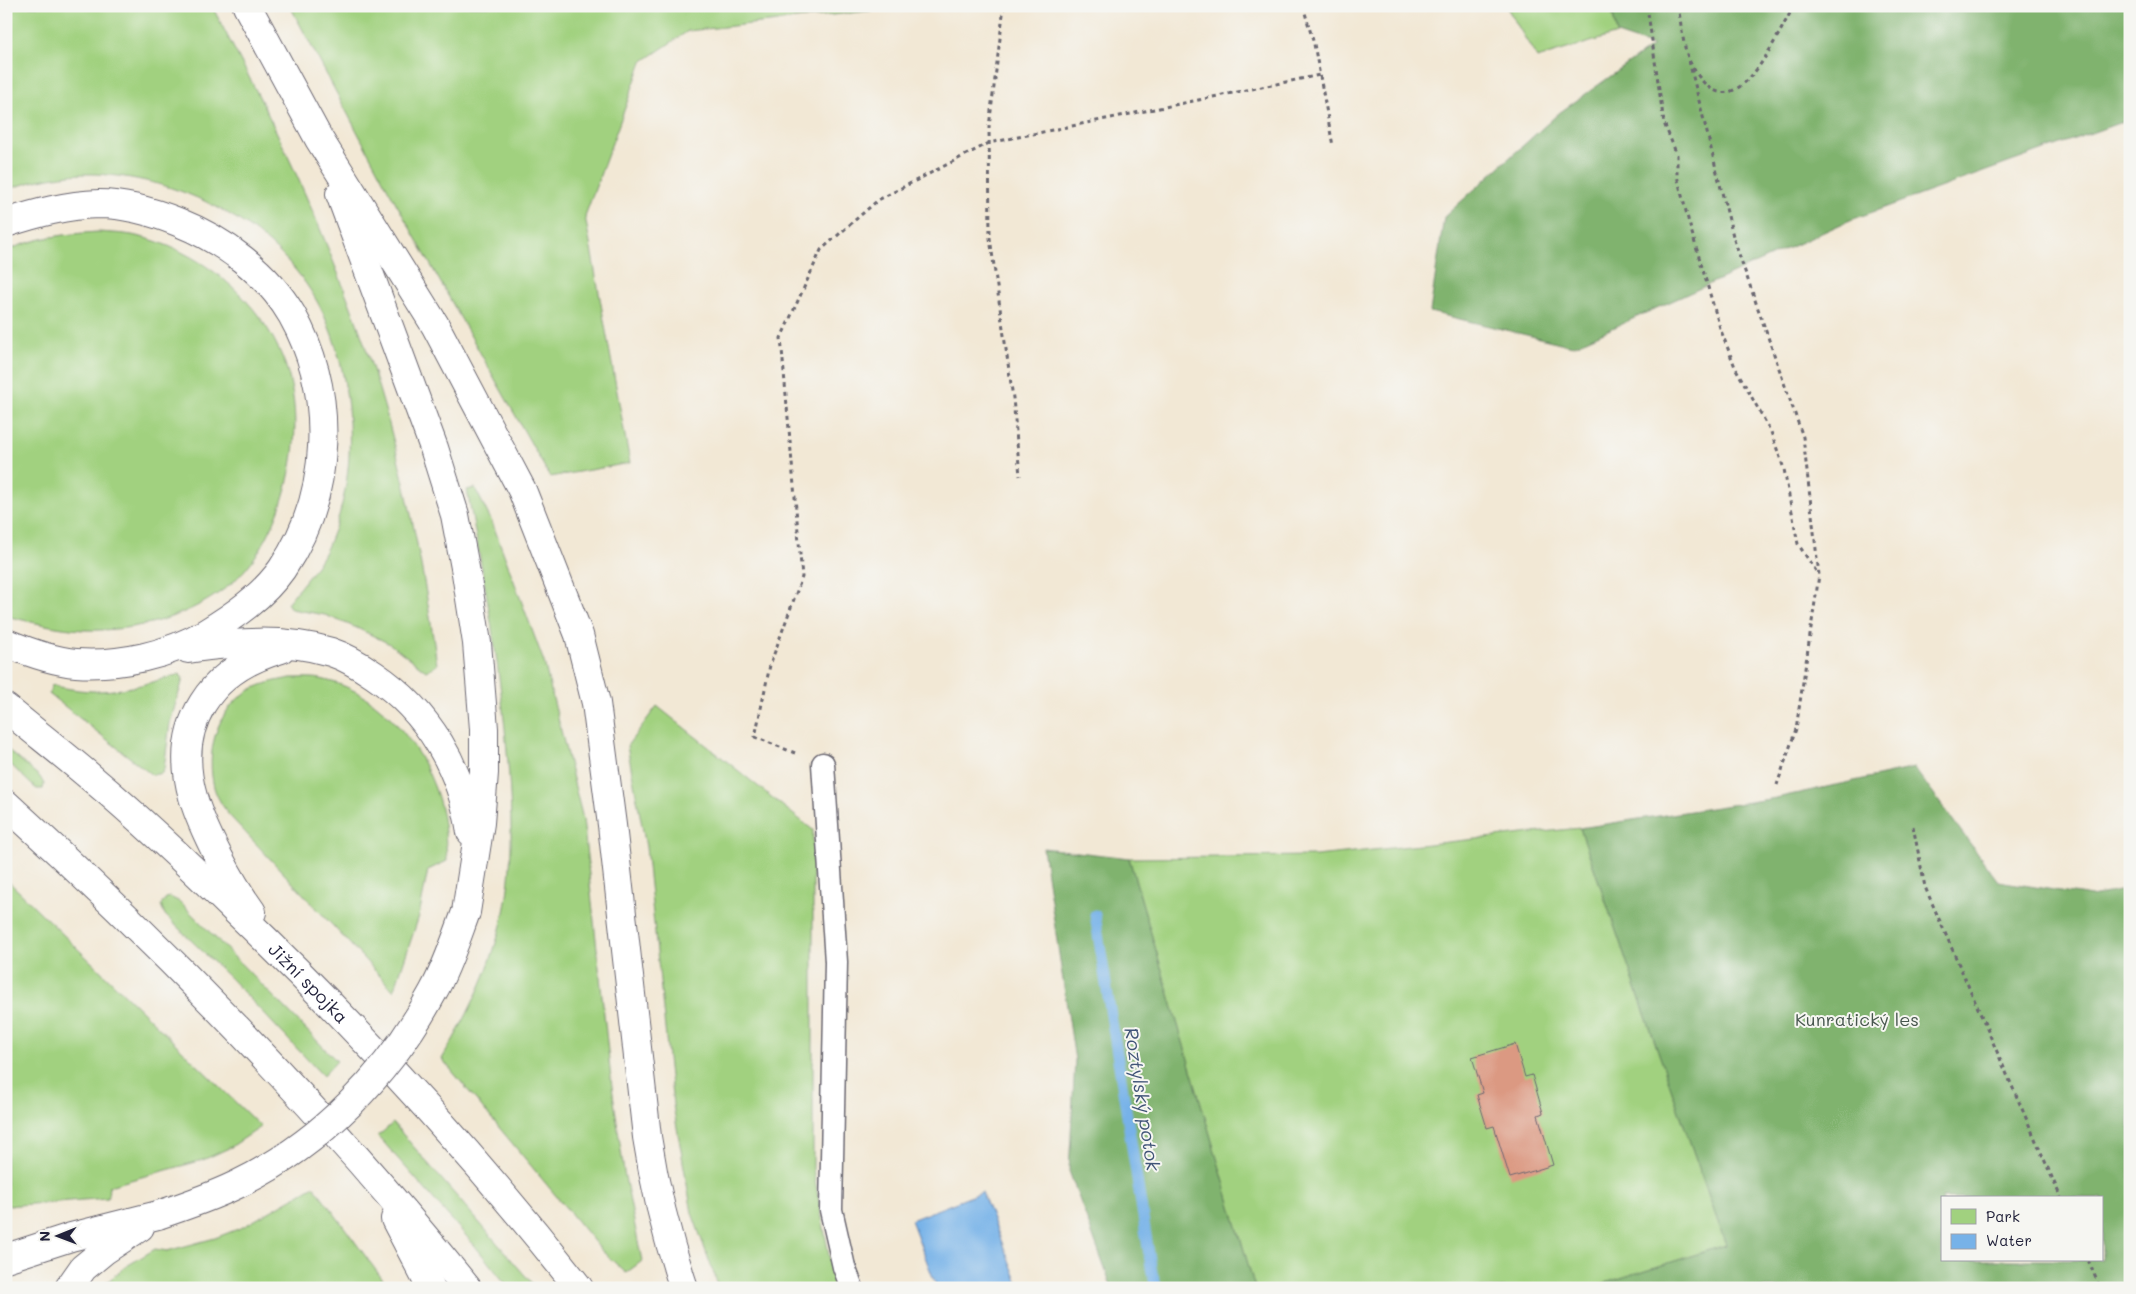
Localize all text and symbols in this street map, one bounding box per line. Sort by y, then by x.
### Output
street label: Jižní spojka [263,937,354,1028]
park label: Kunratický les [1795,1007,1919,1031]
water label: Roztylský potok [1119,1025,1167,1173]
legend [1941,1196,2104,1262]
text: Park [1986,1206,2020,1226]
north arrow [32,1212,82,1262]
text: Water [1986,1230,2032,1250]
text: N [35,1231,54,1242]

